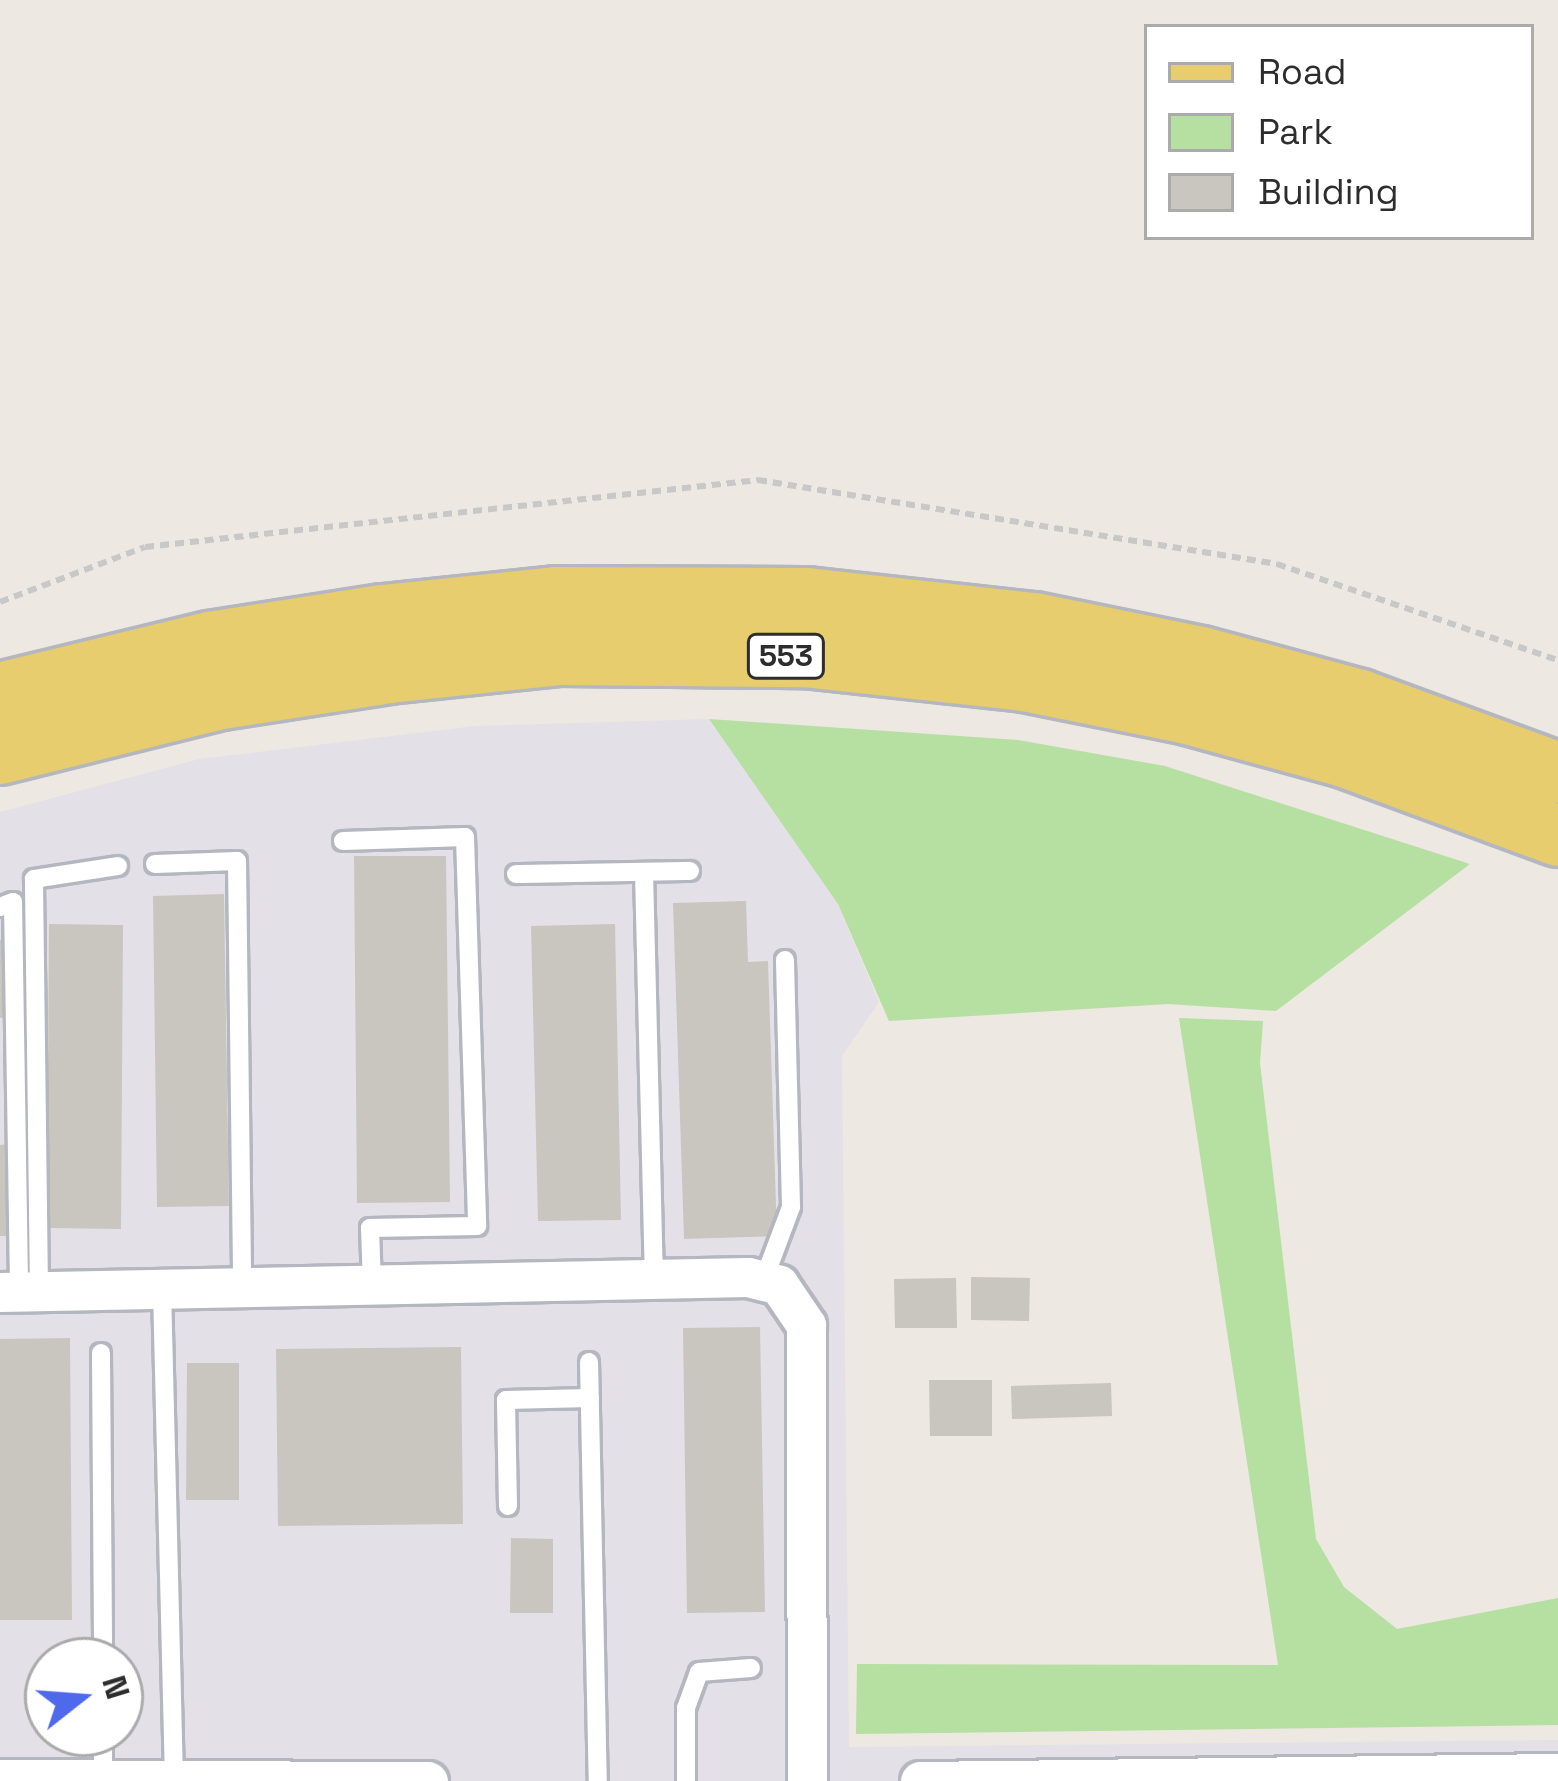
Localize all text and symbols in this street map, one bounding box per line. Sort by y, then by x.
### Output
legend [1144,24,1534,240]
text: Road [1258,49,1346,95]
text: Park [1258,109,1333,155]
text: Building [1258,169,1399,215]
road number: 553 [744,632,828,680]
north arrow [24,1637,144,1757]
text: N [92,1671,139,1704]

